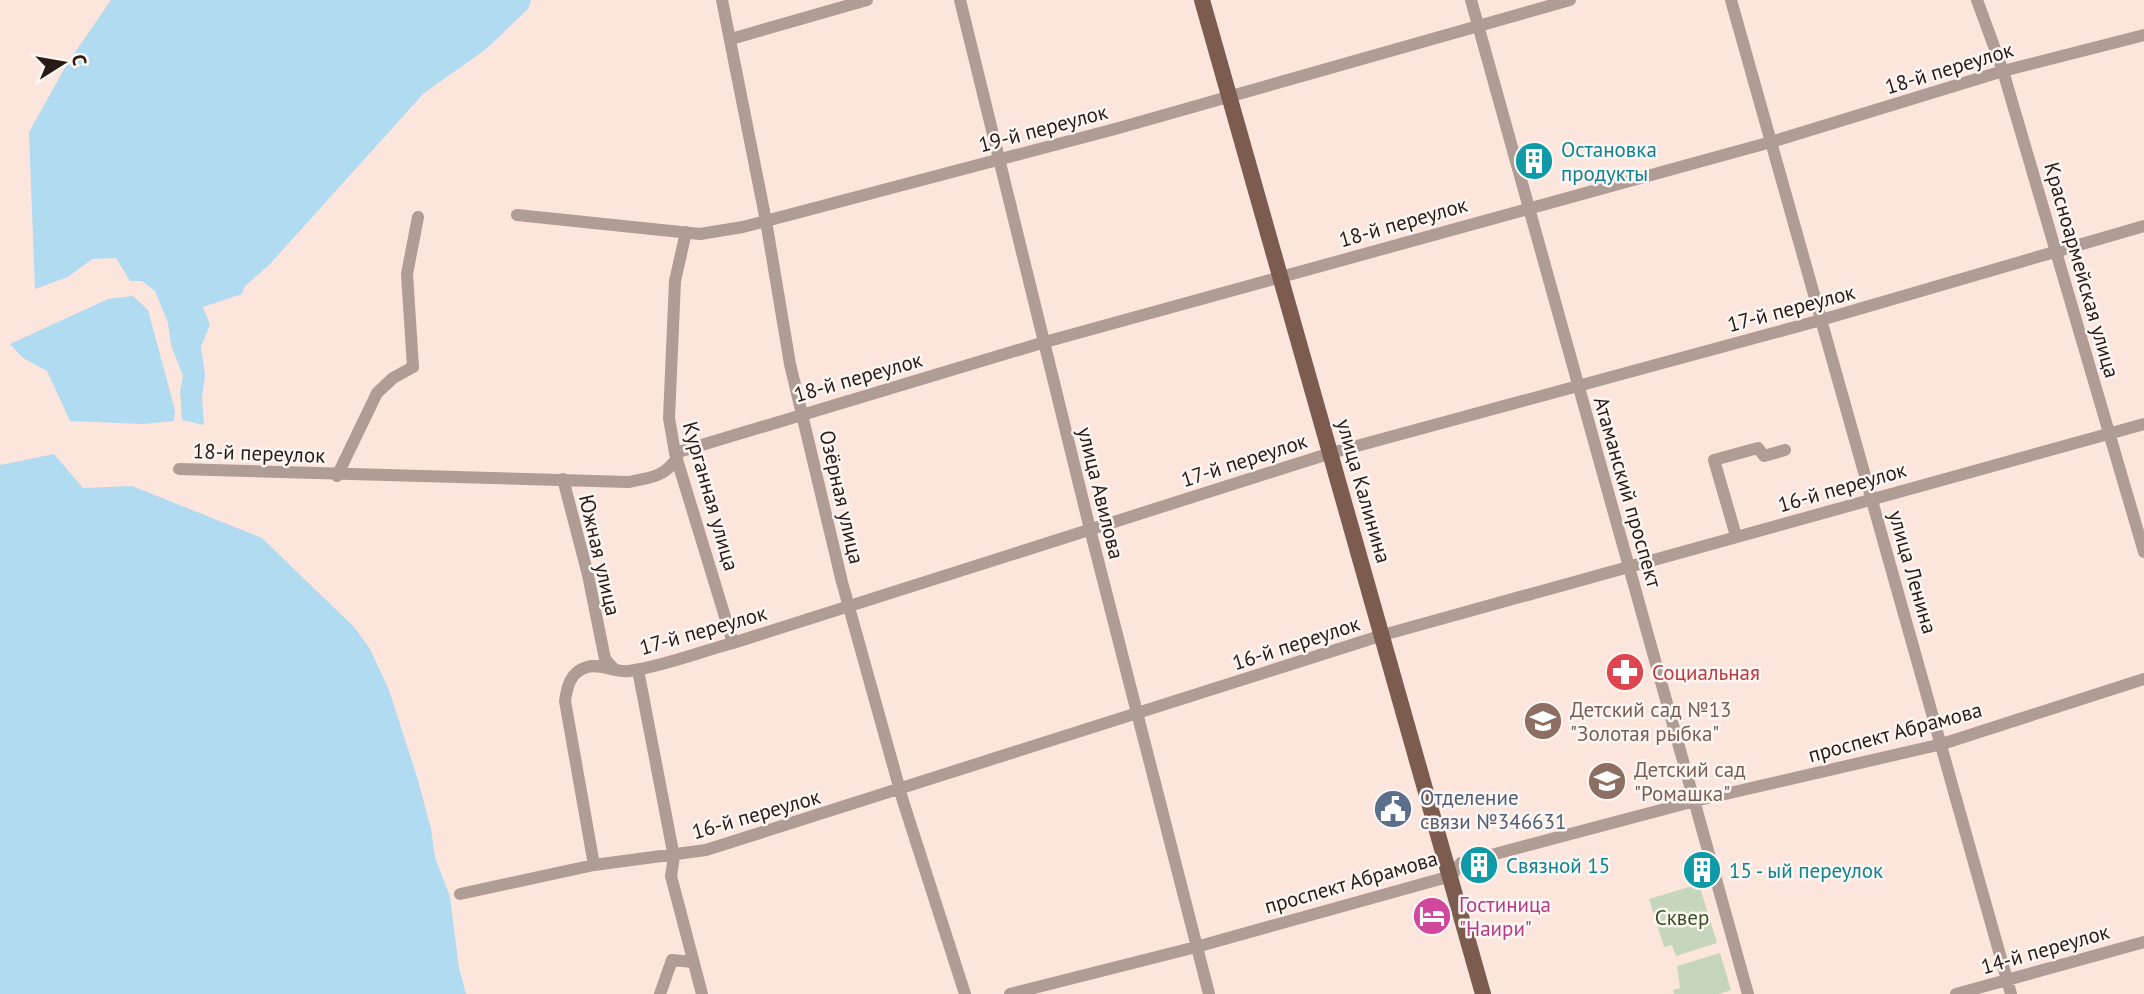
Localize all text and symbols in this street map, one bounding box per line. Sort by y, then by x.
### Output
north arrow [28,28,98,98]
street label: 18-й переулок [1882,36,2016,100]
text: С [67,52,93,68]
street label: 19-й переулок [976,98,1110,158]
place label: Остановка продукты [1561,136,1657,187]
building icon: Остановка продукты [1513,140,1555,182]
street label: Красноармейская улица [2038,159,2126,381]
street label: 18-й переулок [1336,191,1470,253]
street label: 17-й переулок [1724,278,1858,338]
street label: 18-й переулок [791,346,925,408]
street label: Атаманский проспект [1588,393,1668,591]
street label: улица Калинина [1331,416,1397,566]
street label: Курганная улица [677,418,745,574]
street label: улица Авилова [1072,424,1130,562]
street label: Озёрная улица [814,427,870,567]
street label: 17-й переулок [1177,427,1311,493]
street label: 18-й переулок [192,437,326,469]
street label: 16-й переулок [1775,456,1909,518]
street label: Южная улица [573,492,627,618]
street label: улица Ленина [1882,507,1944,637]
street label: 17-й переулок [636,599,770,661]
street label: 16-й переулок [1229,610,1363,676]
pharmacy icon: Социальная [1604,651,1646,693]
place label: Социальная [1652,659,1760,686]
place label: Детский сад №13 "Золотая рыбка" [1570,696,1732,747]
street label: проспект Абрамова [1805,696,1985,768]
school or university icon: Детский сад №13 "Золотая рыбка" [1522,700,1564,742]
place label: Детский сад "Ромашка" [1634,756,1746,807]
school or university icon: Детский сад "Ромашка" [1586,760,1628,802]
street label: 16-й переулок [689,783,823,845]
place label: Отделение связи №346631 [1420,784,1566,835]
public building icon: Отделение связи №346631 [1372,788,1414,830]
street label: проспект Абрамова [1261,844,1441,920]
building icon: Связной 15 [1458,844,1500,886]
building icon: 15 - ый переулок [1681,849,1723,891]
place label: Связной 15 [1506,852,1610,879]
place label: 15 - ый переулок [1729,857,1883,884]
place label: Гостиница "Наири" [1459,891,1551,942]
hotel icon: Гостиница "Наири" [1411,895,1453,937]
park label: Сквер [1655,904,1709,931]
street label: 14-й переулок [1978,918,2112,980]

